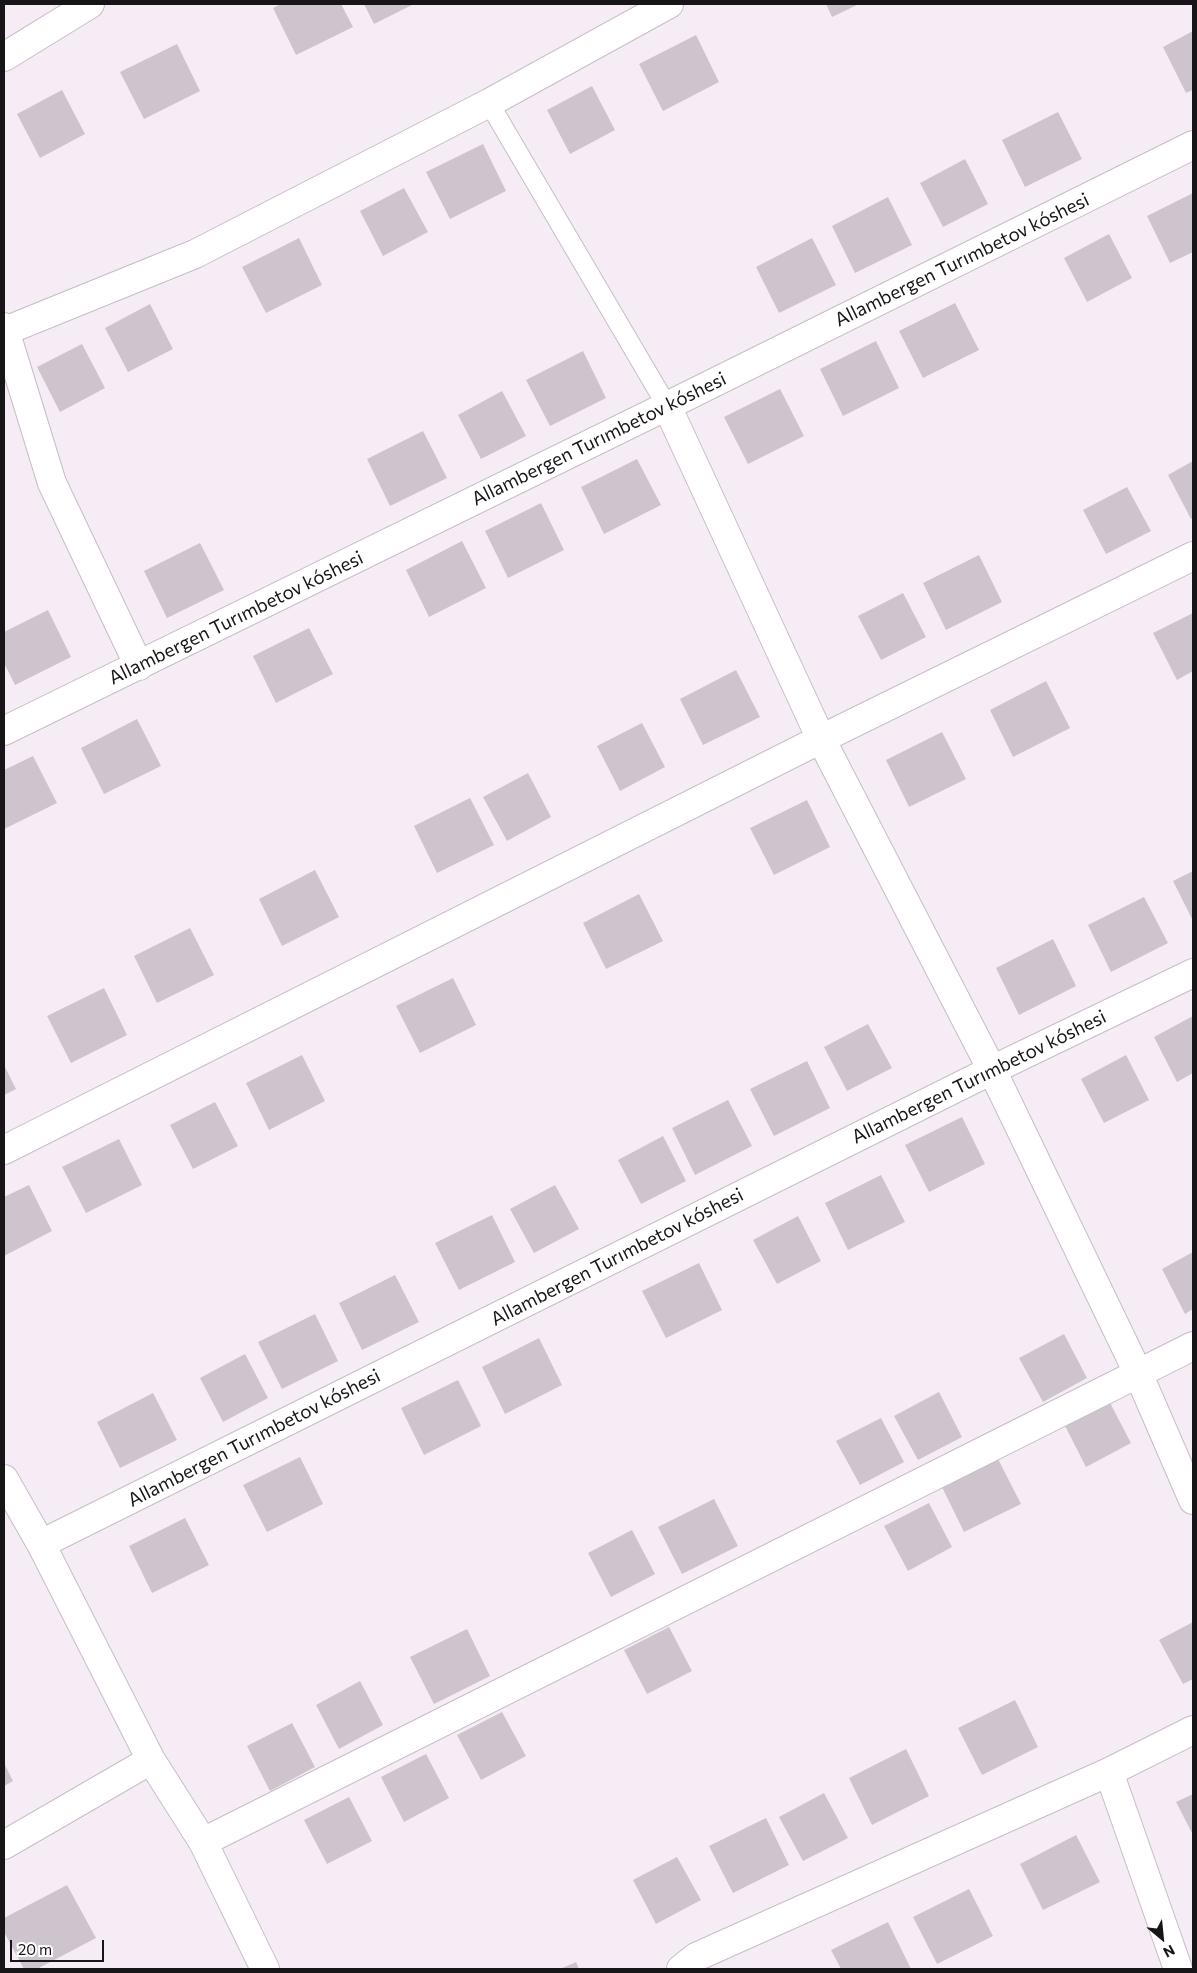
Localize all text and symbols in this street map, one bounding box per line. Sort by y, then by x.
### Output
street label: Allambergen Turımbetov kóshesi [831,188,1093,332]
street label: Allambergen Turımbetov kóshesi [468,367,730,511]
street label: Allambergen Turımbetov kóshesi [105,546,367,690]
street label: Allambergen Turımbetov kóshesi [848,1005,1110,1149]
street label: Allambergen Turımbetov kóshesi [487,1183,747,1331]
street label: Allambergen Turımbetov kóshesi [124,1364,384,1512]
north arrow [1137,1913,1187,1963]
scale bar [12,1930,106,1962]
text: 20 m [18,1940,52,1958]
text: N [1161,1942,1178,1962]

